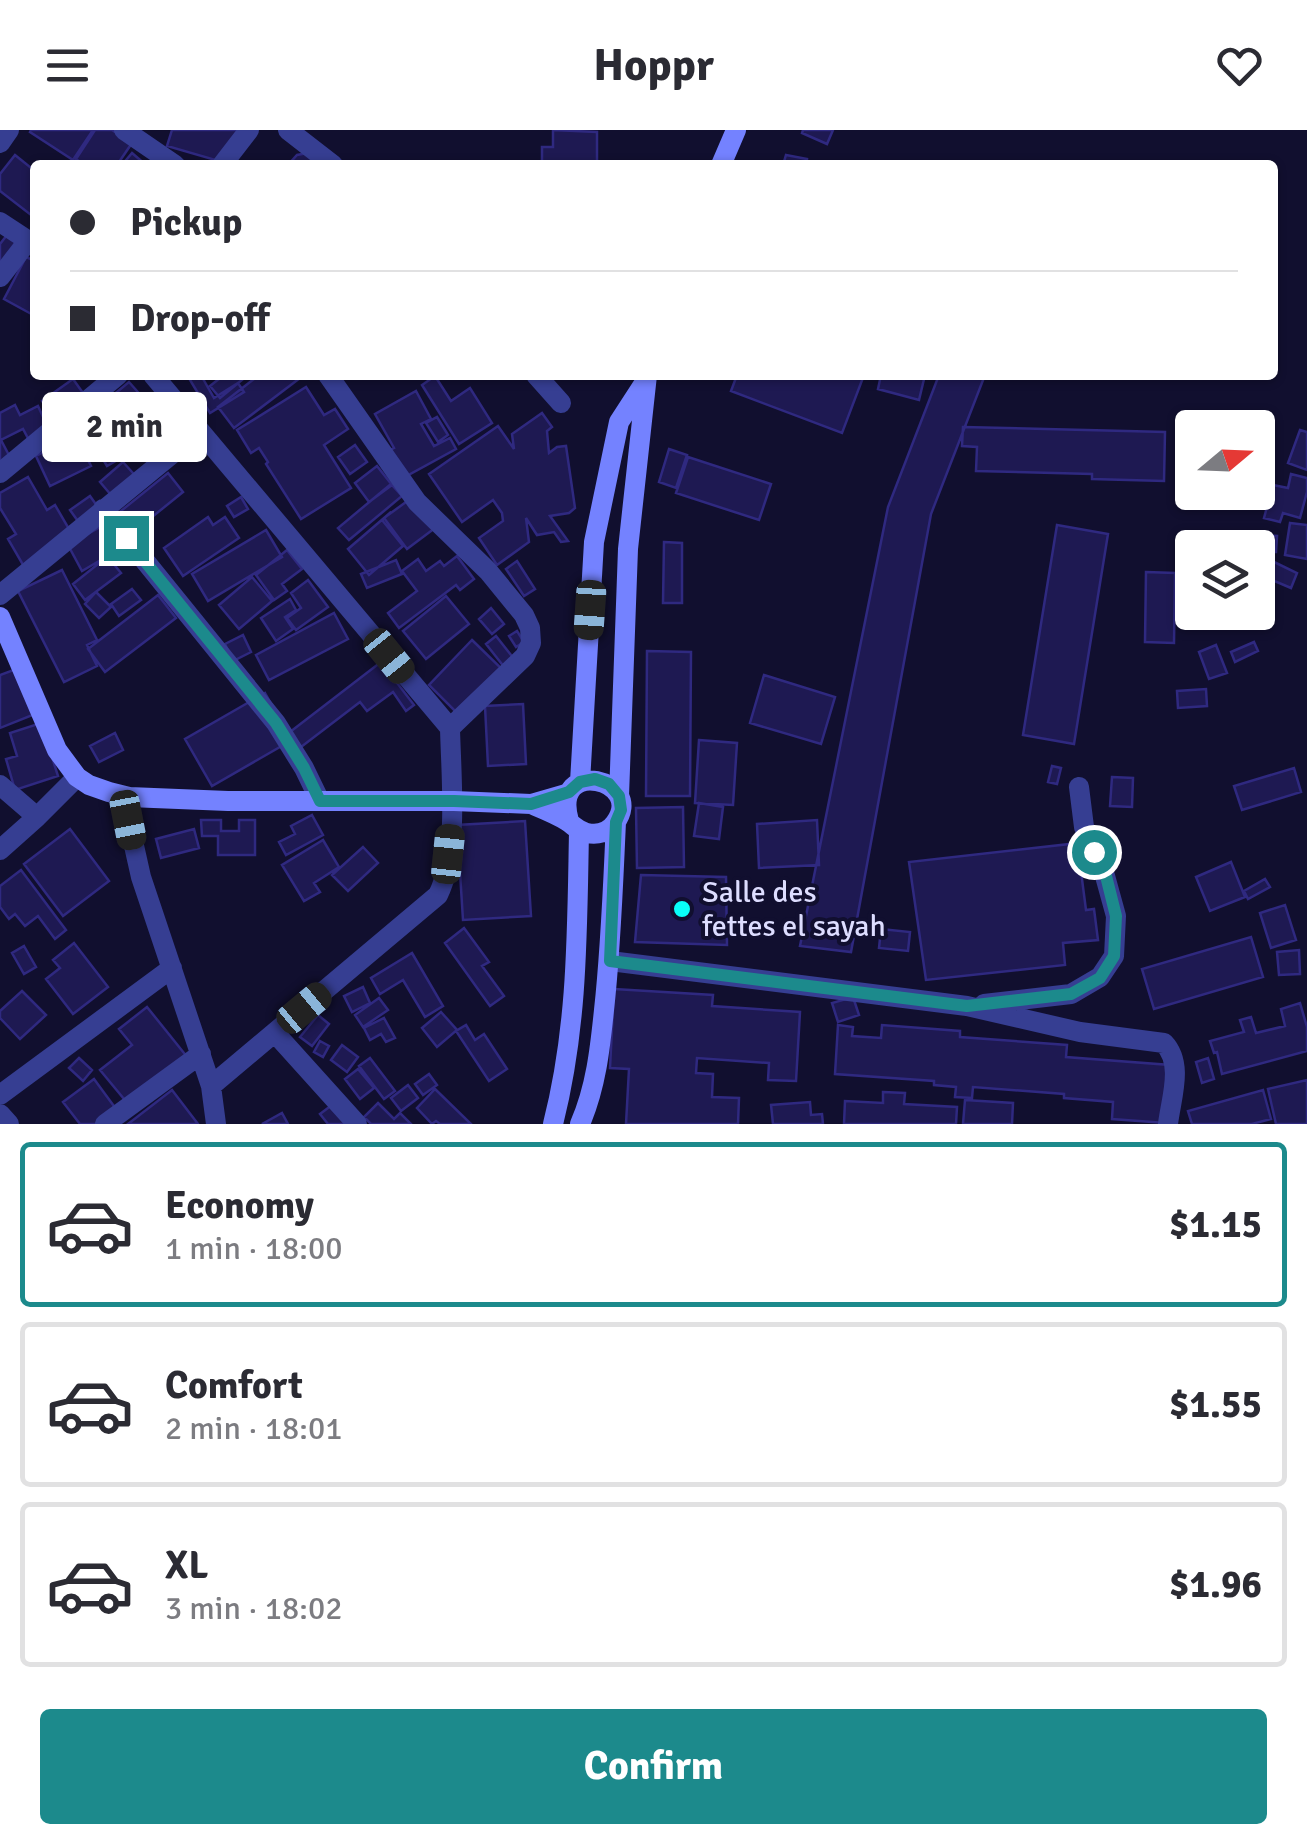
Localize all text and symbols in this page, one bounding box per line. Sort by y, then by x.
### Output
icon: menu [40,38,95,93]
text: Hoppr [593,38,714,93]
icon: heart [1212,38,1267,93]
text: Pickup [130,199,242,246]
text: Drop-off [130,295,270,342]
callout: 2 min [44,393,208,463]
text: 2 min [86,407,163,446]
north arrow [1175,410,1275,510]
map controls [1175,410,1275,630]
route end [104,516,149,561]
button: layers [1175,530,1275,630]
car [573,579,607,641]
car [358,623,420,689]
car [108,788,148,852]
car [430,823,466,885]
route start [1072,830,1117,875]
place label: Salle des fettes el sayah [702,874,886,945]
marker: Salle des fettes el sayah [671,898,693,920]
car [271,977,337,1039]
icon: car [45,1180,135,1270]
text: Economy [165,1182,314,1229]
text: $1.15 [1169,1201,1262,1248]
text: 1 min · 18:00 [165,1229,343,1268]
icon: car [45,1360,135,1450]
text: Comfort [165,1362,303,1409]
text: $1.55 [1169,1381,1262,1428]
text: 2 min · 18:01 [165,1409,343,1448]
icon: car [45,1540,135,1630]
text: XL [165,1542,208,1589]
text: $1.96 [1169,1561,1262,1608]
text: 3 min · 18:02 [165,1589,343,1628]
button: Confirm [40,1709,1267,1824]

